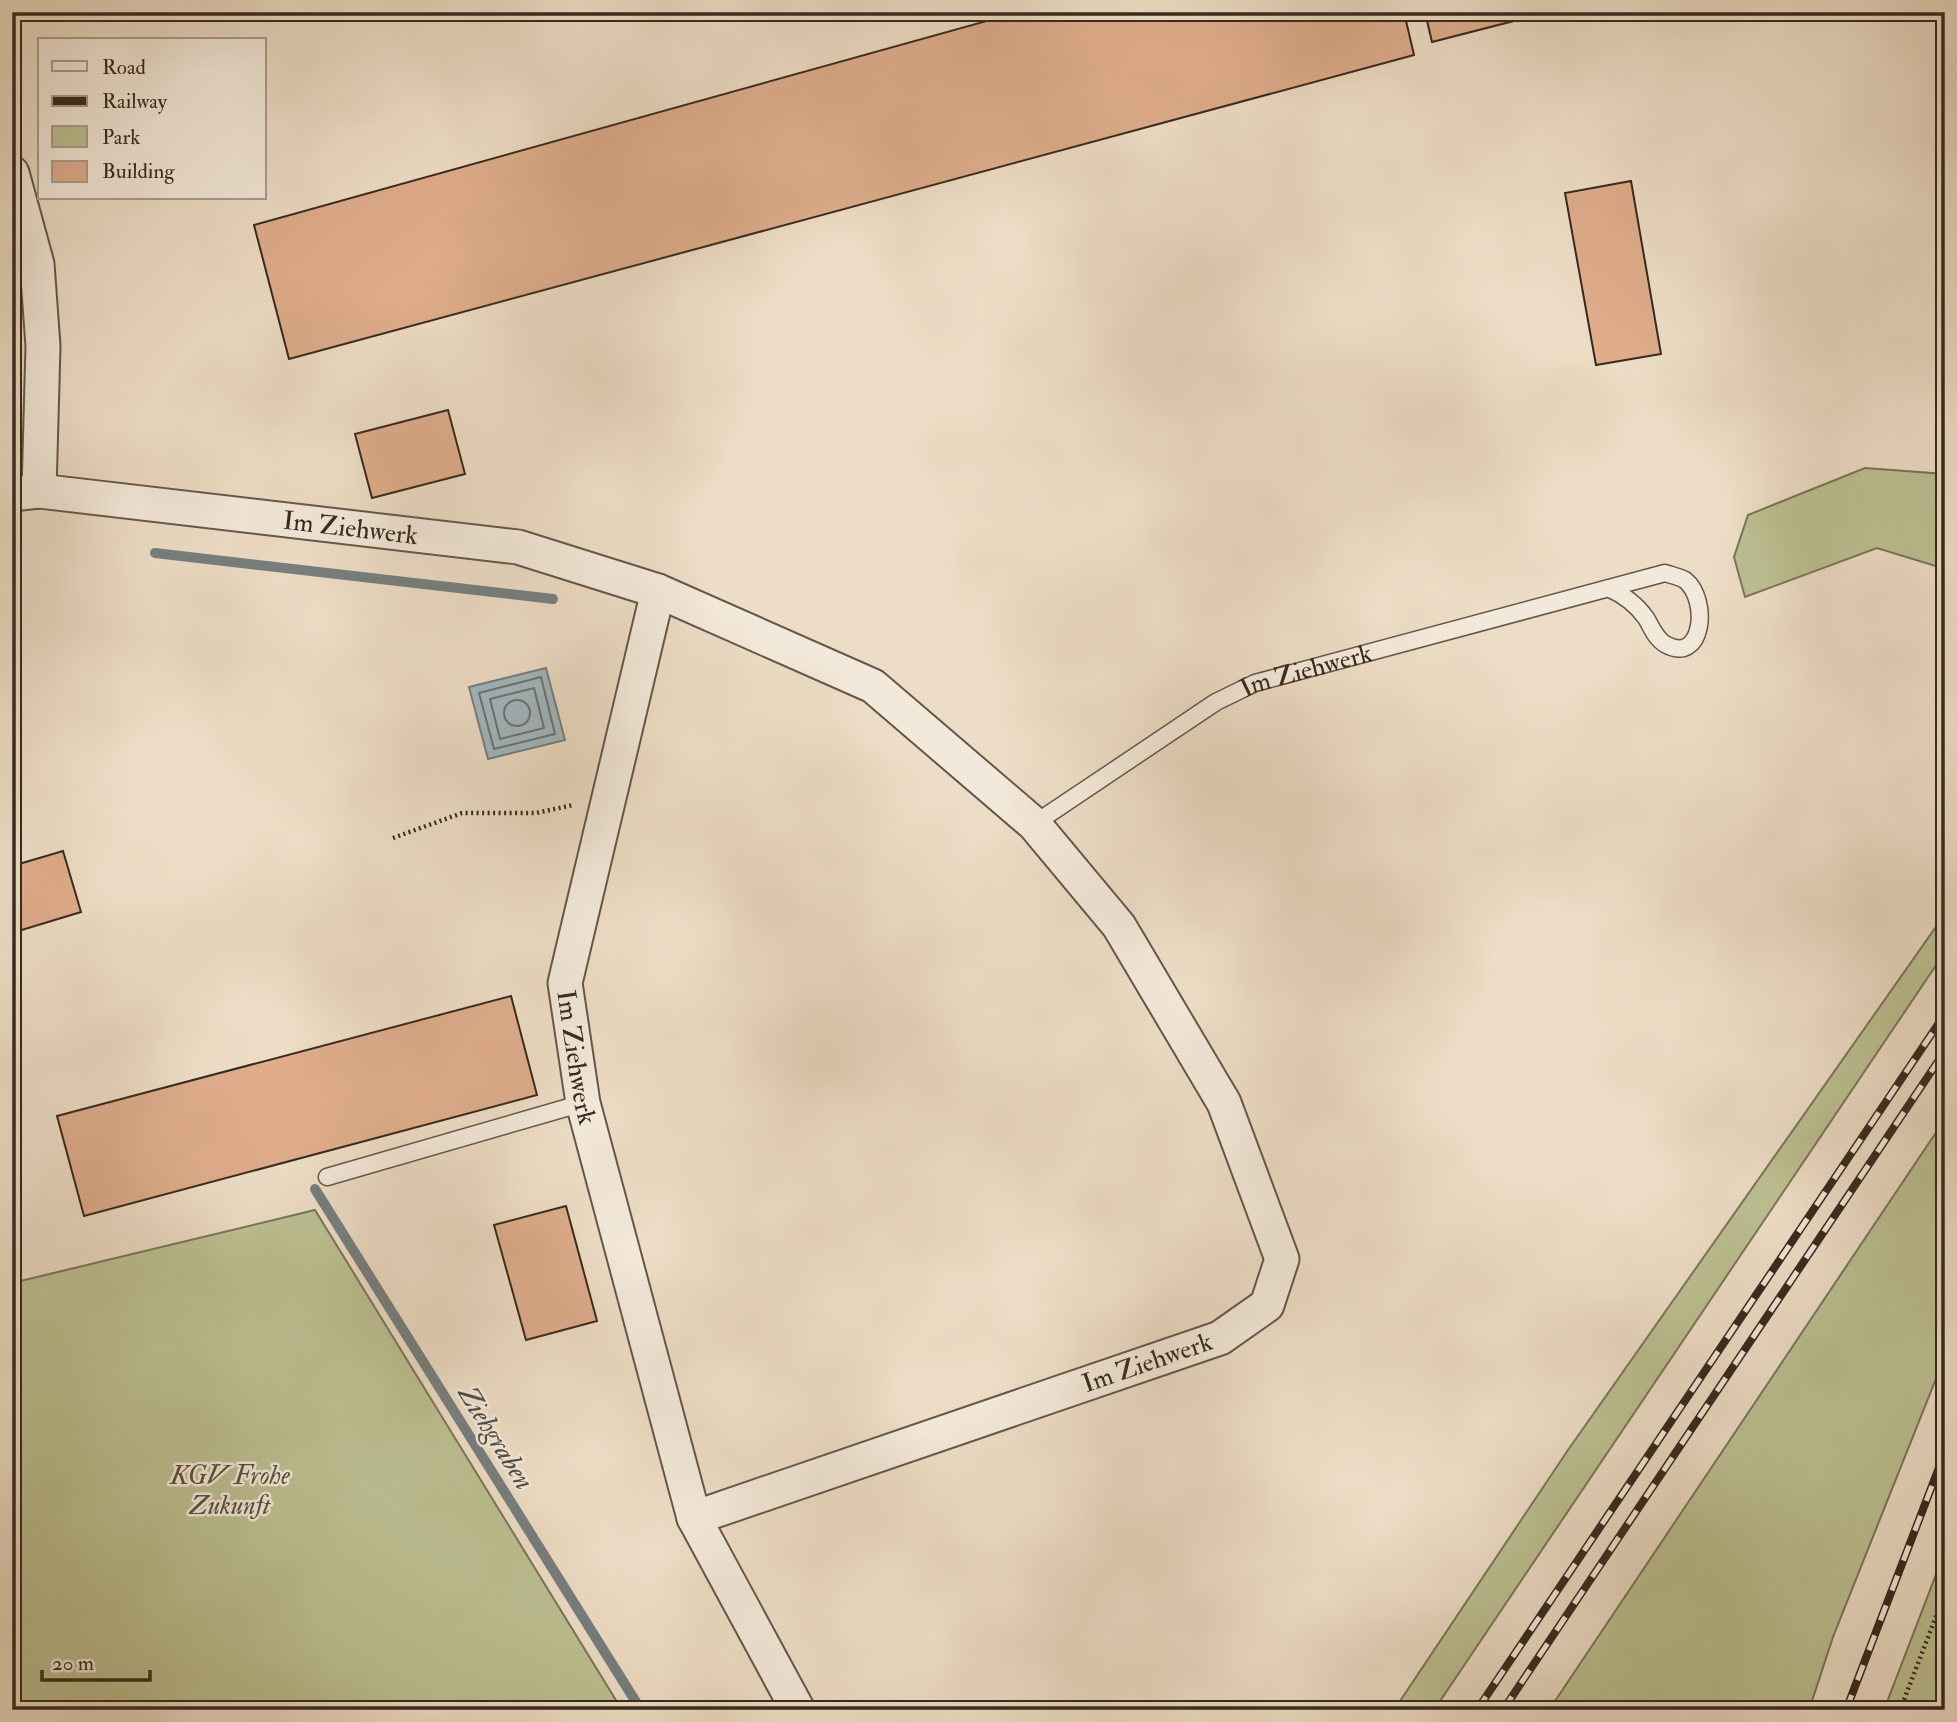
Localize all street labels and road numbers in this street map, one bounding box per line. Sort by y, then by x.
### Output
street label: Im Ziehwerk [281,505,420,552]
street label: Im Ziehwerk [1235,637,1376,705]
street label: Im Ziehwerk [549,988,603,1129]
street label: Im Ziehwerk [1078,1326,1217,1400]

